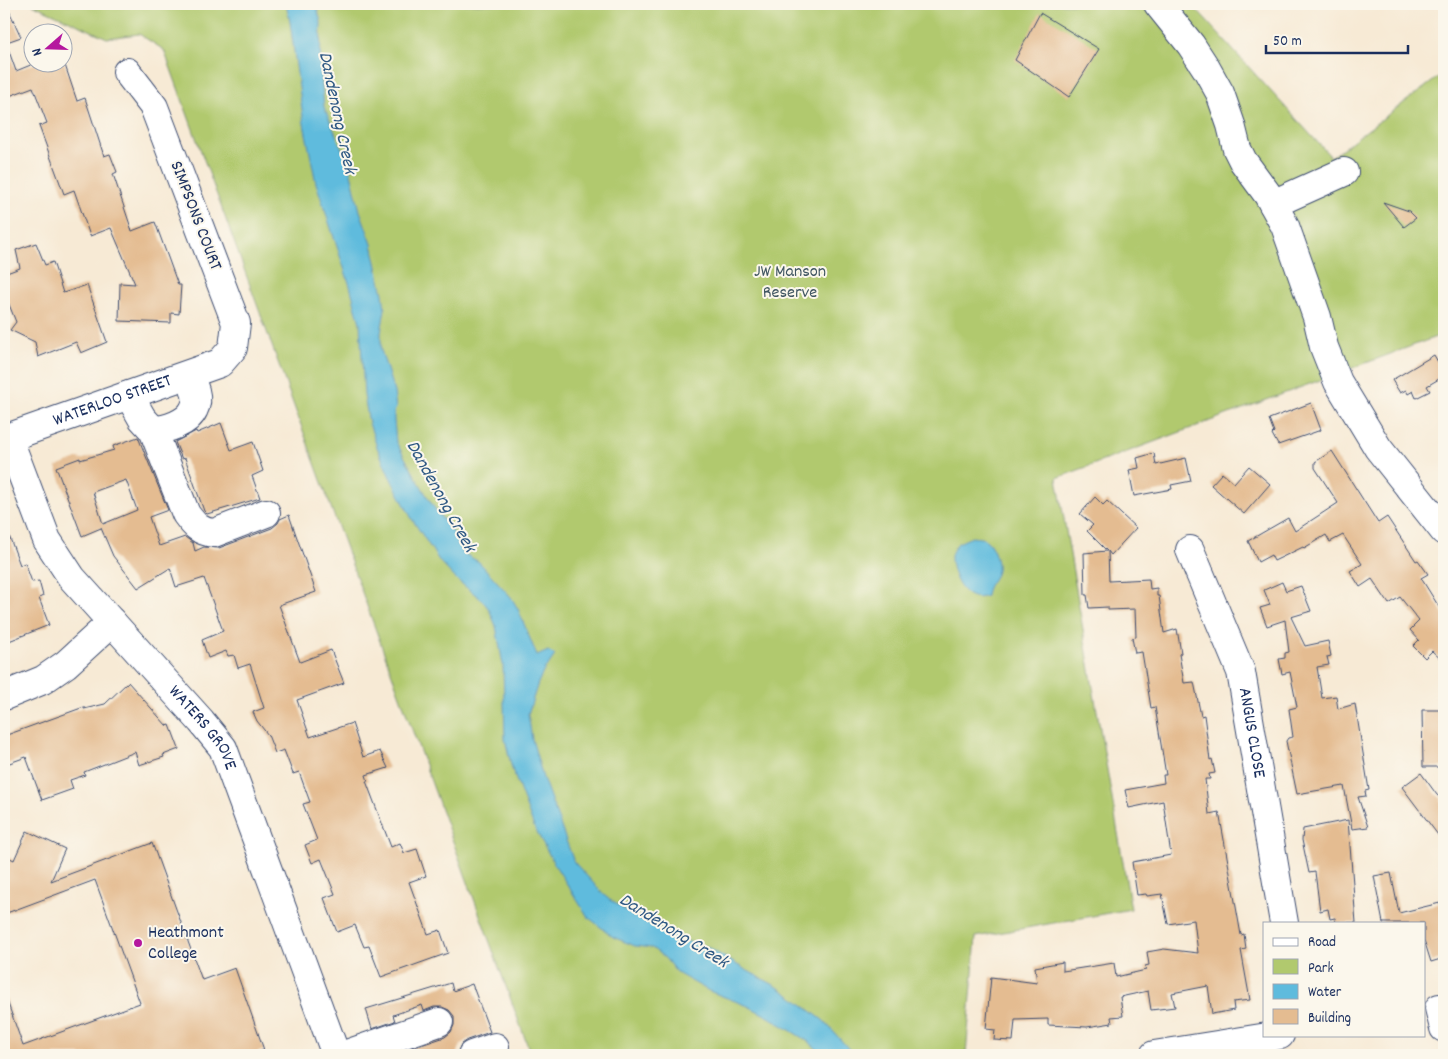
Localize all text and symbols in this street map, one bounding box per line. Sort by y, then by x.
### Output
north arrow [22,22,72,72]
scale bar [1266,22,1408,54]
text: 50 m [1273,31,1302,53]
text: N [27,45,48,58]
water label: Dandenong Creek [310,49,363,179]
street label: SIMPSONS COURT [163,158,227,274]
park label: JW Manson Reserve [754,260,826,306]
street label: WATERLOO STREET [50,368,175,433]
water label: Dandenong Creek [398,436,483,560]
street label: WATERS GROVE [162,680,243,774]
street label: ANGUS CLOSE [1231,686,1271,780]
water label: Dandenong Creek [613,888,735,978]
place label: Heathmont College [148,921,224,967]
legend [1263,922,1426,1036]
text: Road [1308,932,1336,954]
marker: Heathmont College [132,937,144,949]
text: Park [1308,958,1334,980]
text: Water [1308,982,1342,1004]
text: Building [1308,1008,1351,1030]

